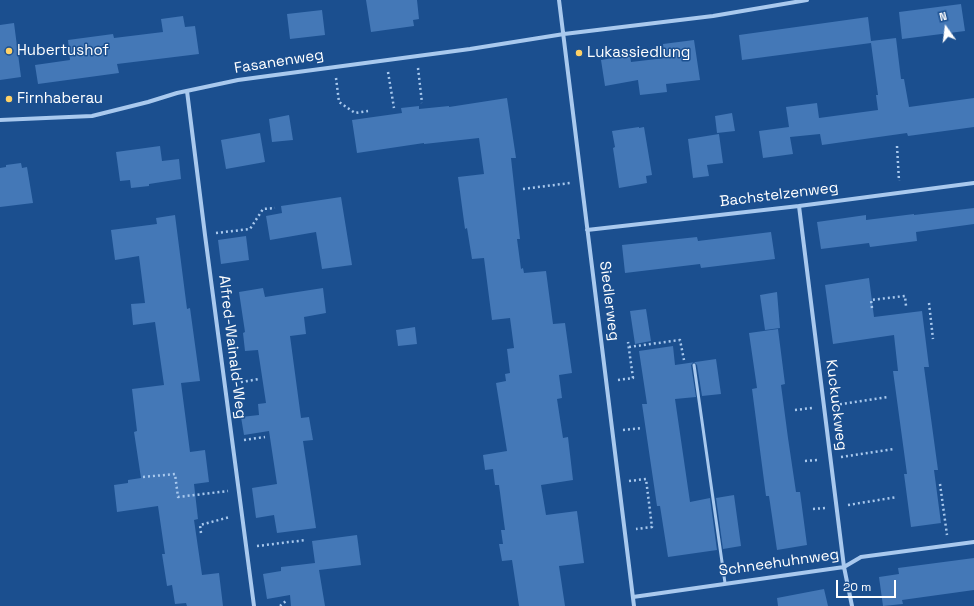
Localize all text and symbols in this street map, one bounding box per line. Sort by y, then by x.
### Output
north arrow [926,8,966,48]
text: N [938,9,948,24]
place label: Hubertushof [17,42,109,60]
place label: Lukassiedlung [587,44,690,62]
marker: Hubertushof [4,46,14,56]
street label: Fasanenweg [233,46,325,78]
marker: Lukassiedlung [574,48,584,58]
place label: Firnhaberau [17,90,103,108]
marker: Firnhaberau [4,94,14,104]
street label: Bachstelzenweg [719,179,839,211]
street label: Siedlerweg [595,260,623,342]
street label: Alfred-Wainald-Weg [214,274,250,420]
street label: Kuckuckweg [821,358,851,452]
street label: Schneehuhnweg [718,546,840,580]
scale bar [838,572,898,598]
text: 20 m [843,579,871,595]

